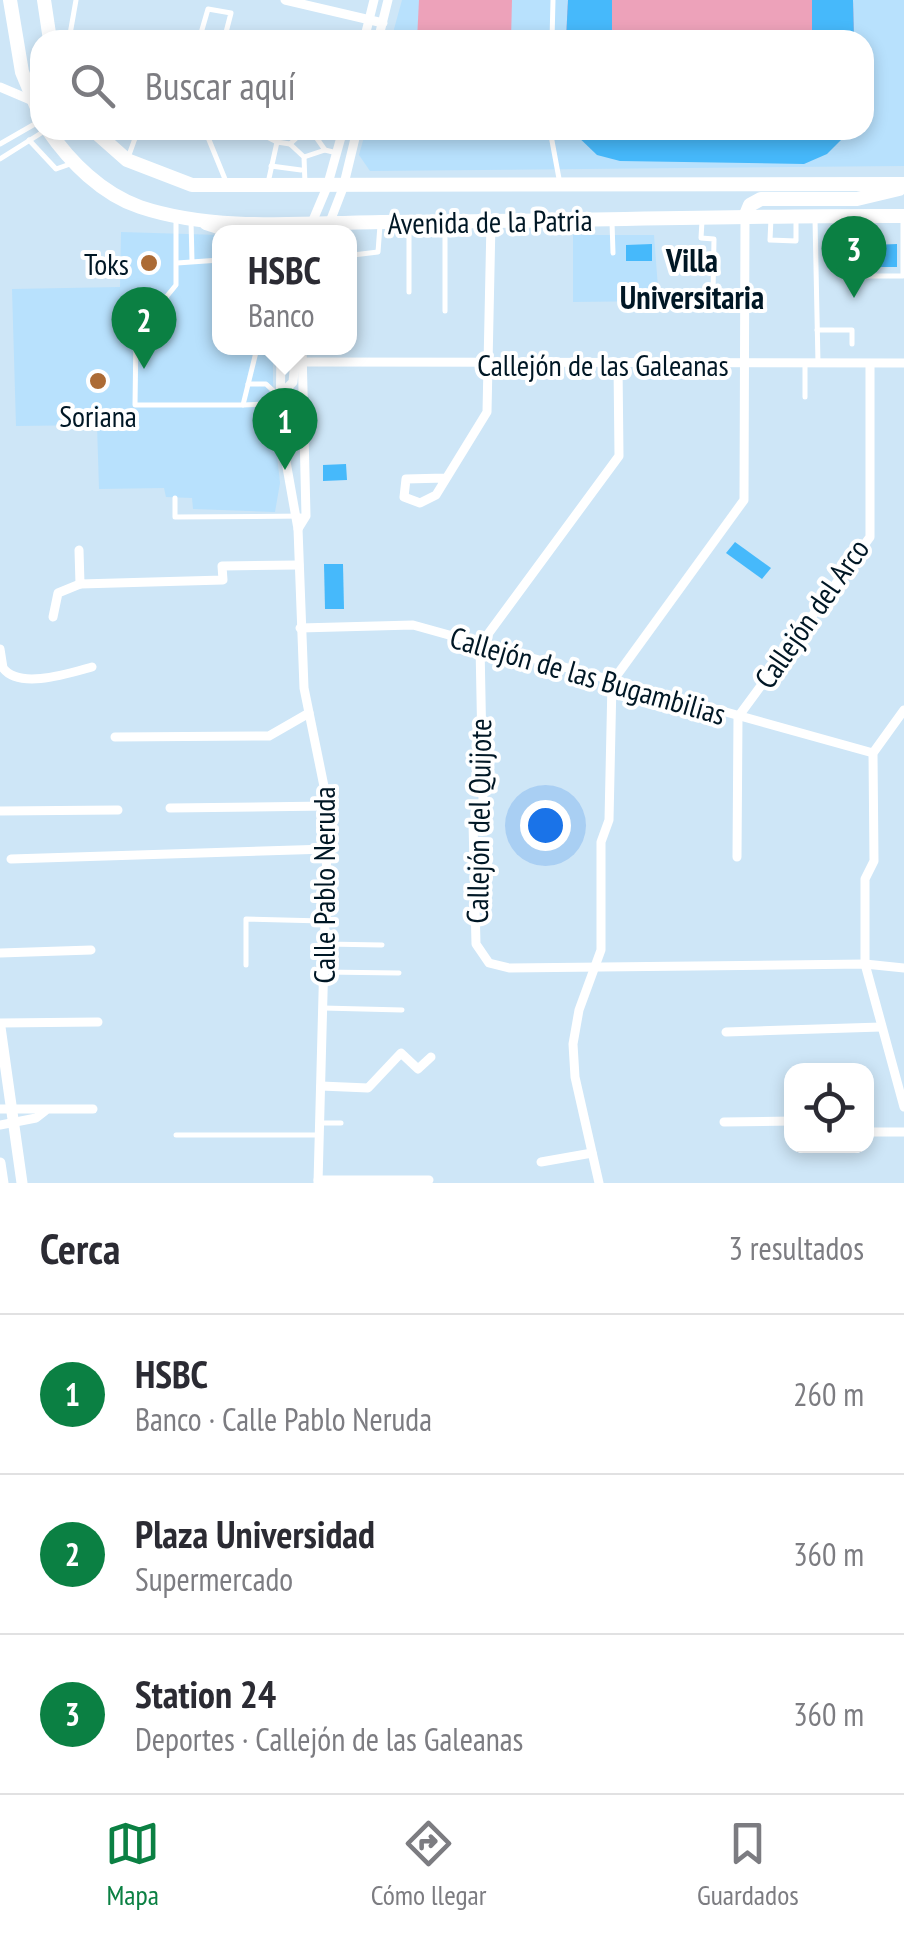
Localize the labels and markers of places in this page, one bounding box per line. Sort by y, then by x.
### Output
pin: 3 [822,216,886,298]
place label: Toks [84,244,129,283]
marker: Toks [138,252,160,274]
pin: 2 [112,286,176,369]
marker: Soriana [87,370,109,392]
pin: 1 [252,388,318,470]
place label: Soriana [59,396,137,435]

